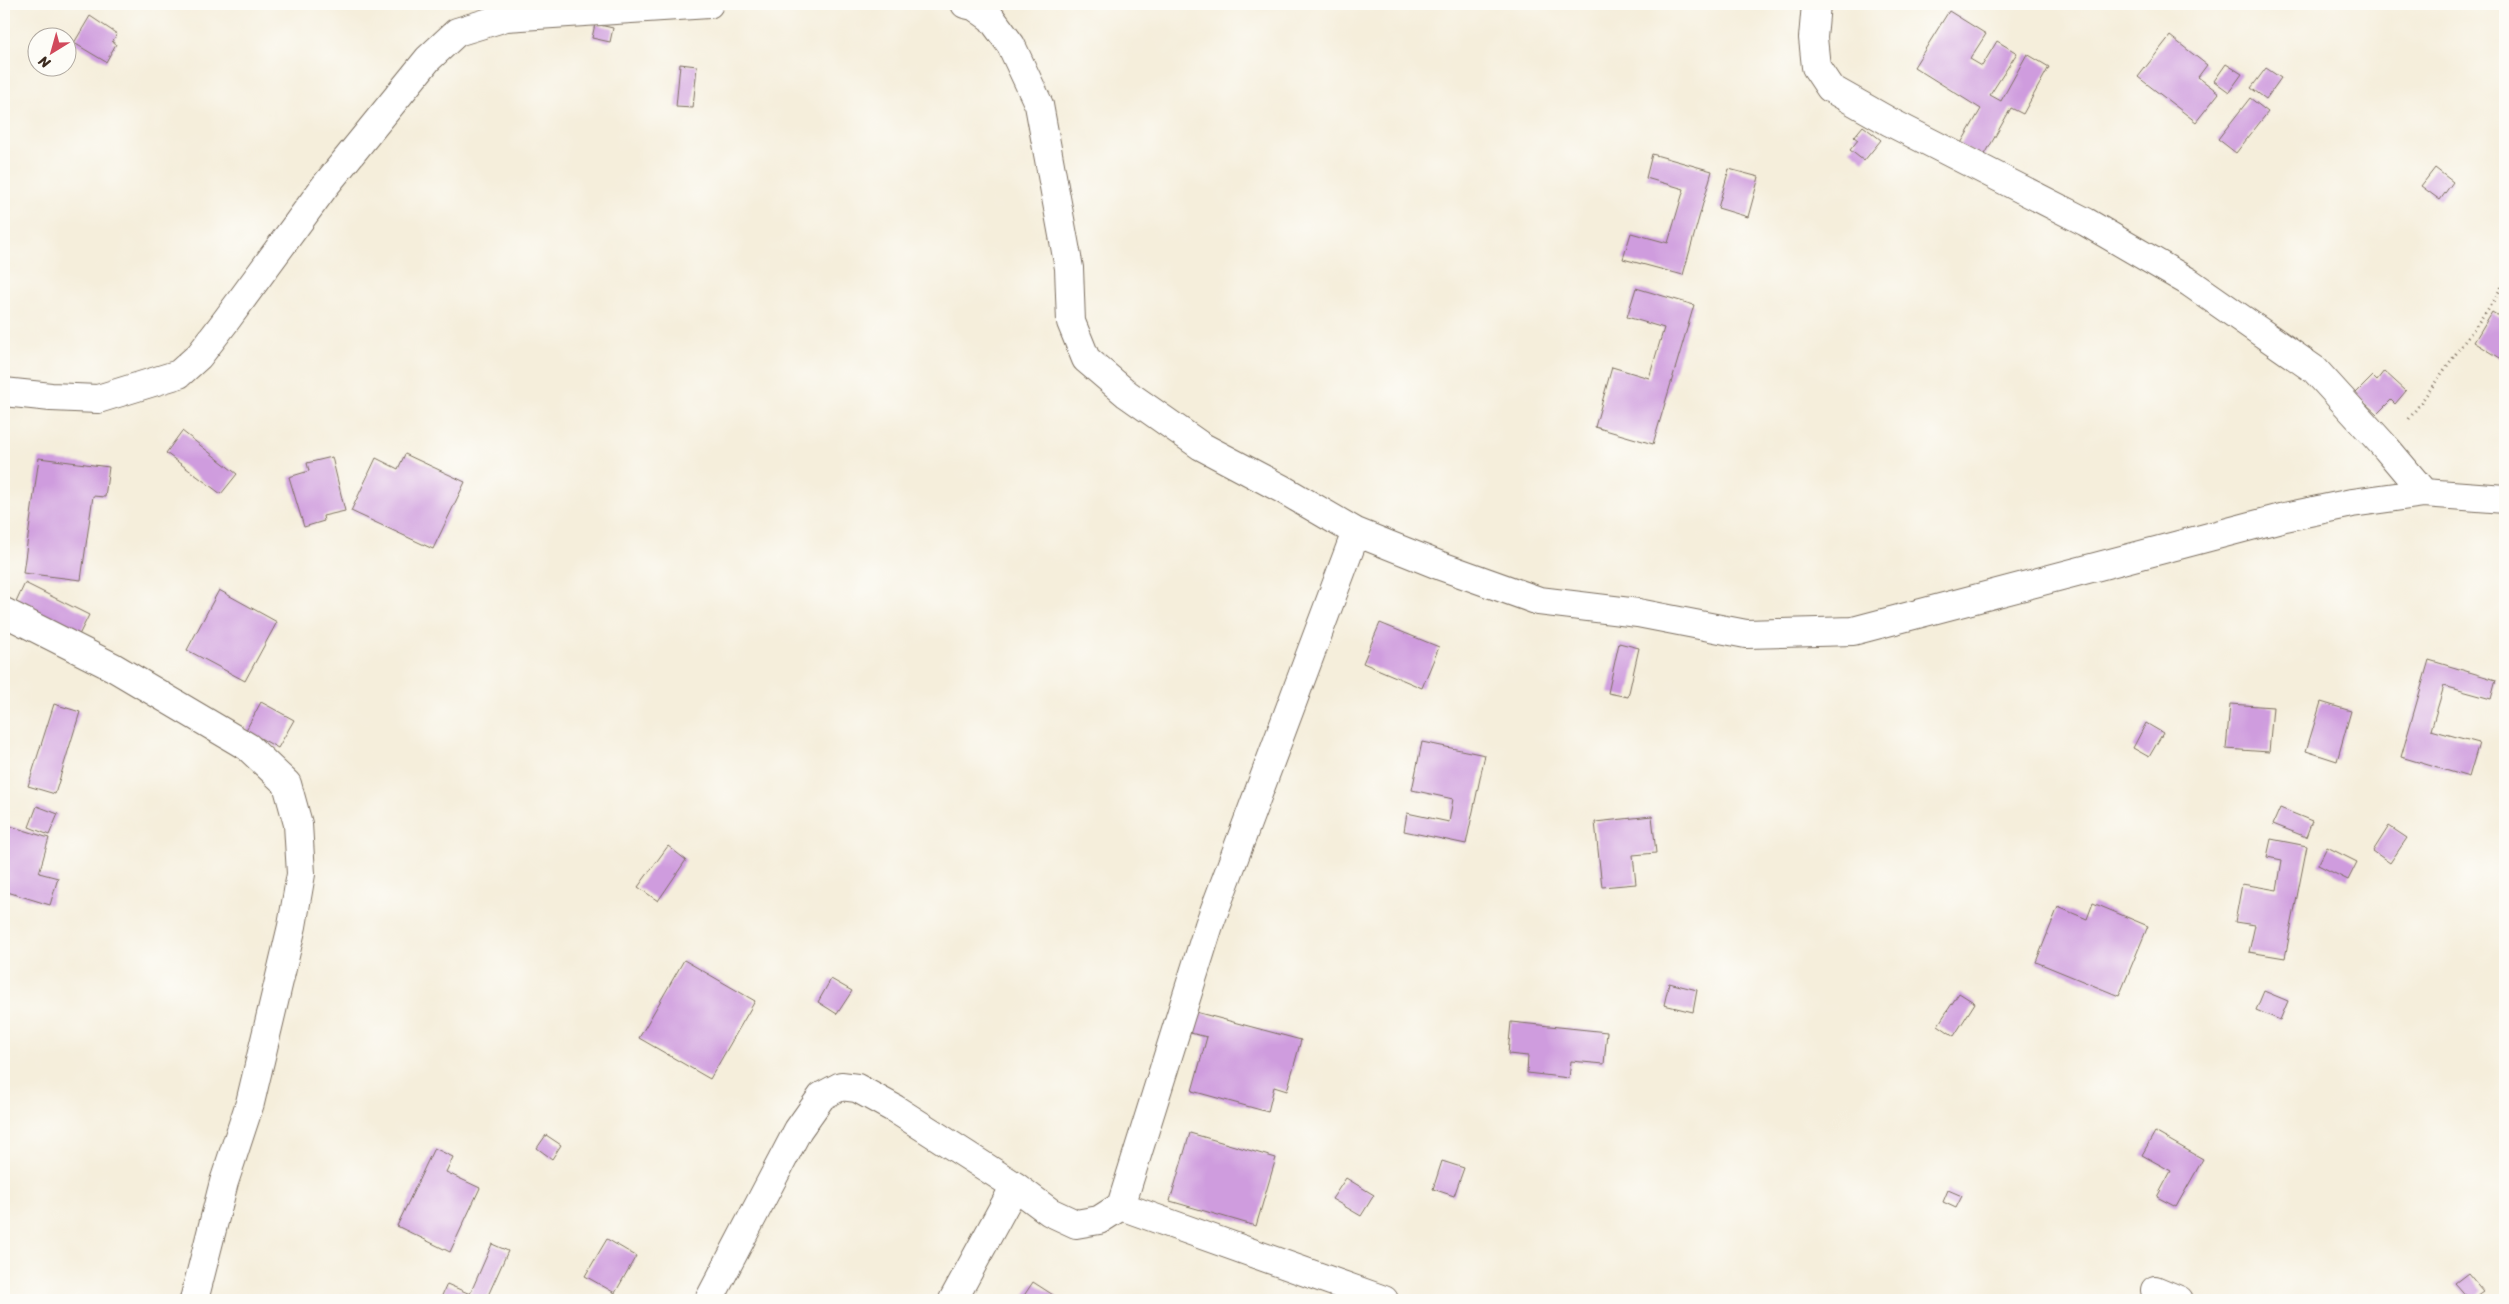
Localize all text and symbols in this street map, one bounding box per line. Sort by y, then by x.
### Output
north arrow [28,28,78,78]
text: N [33,49,57,75]

